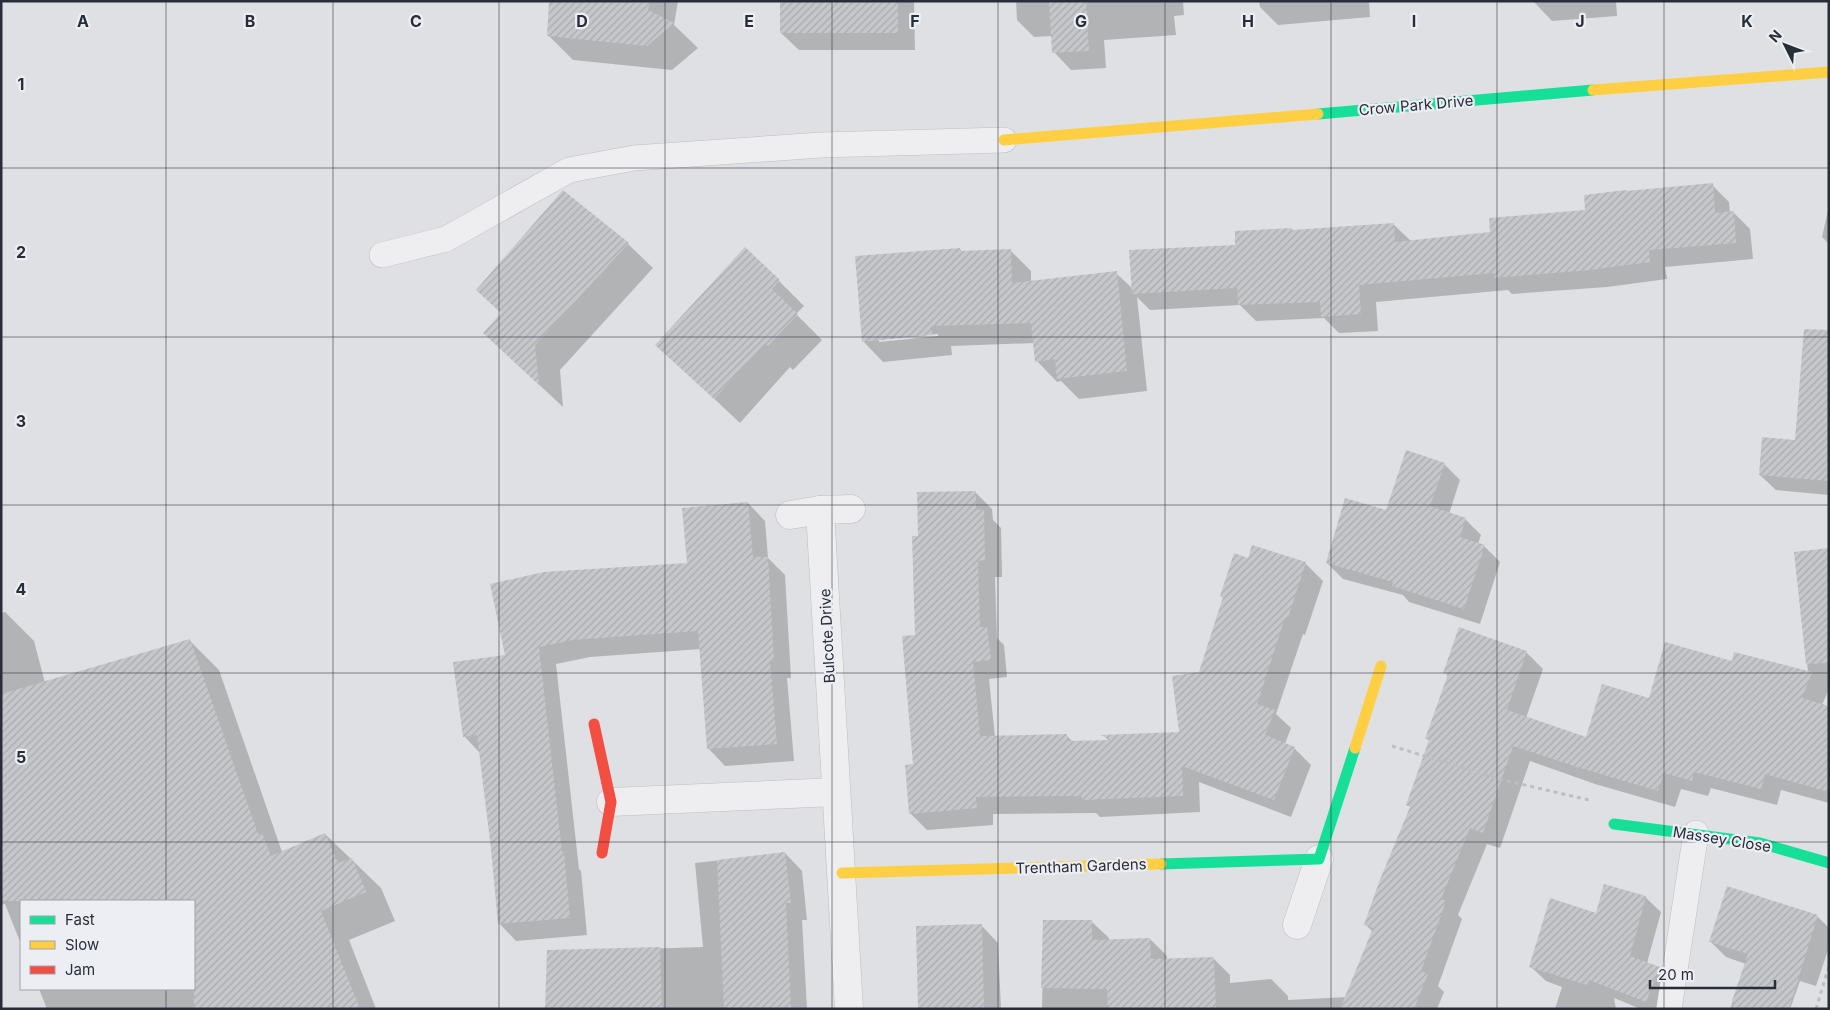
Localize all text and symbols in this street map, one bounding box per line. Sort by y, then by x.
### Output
text: A [77,11,89,31]
text: B [245,11,255,31]
text: C [410,11,422,31]
text: D [576,11,588,31]
text: E [744,11,754,31]
text: F [910,11,920,31]
text: G [1075,11,1087,31]
text: H [1242,11,1254,31]
text: I [1412,11,1416,31]
text: J [1575,11,1585,31]
text: K [1741,11,1753,31]
north arrow [1760,20,1810,70]
text: N [1765,26,1785,46]
text: 1 [18,74,24,94]
street label: Crow Park Drive [1358,91,1474,119]
text: 2 [16,242,26,262]
text: 3 [16,411,26,431]
text: 4 [16,579,27,599]
street label: Bulcote Drive [815,588,839,684]
text: 5 [16,747,26,767]
street label: Massey Close [1672,822,1772,856]
street label: Trentham Gardens [1015,854,1147,878]
legend [20,900,195,990]
text: Fast [65,910,95,929]
text: Slow [65,935,99,954]
scale bar [1650,958,1775,990]
text: Jam [65,960,95,979]
text: 20 m [1658,965,1694,984]

